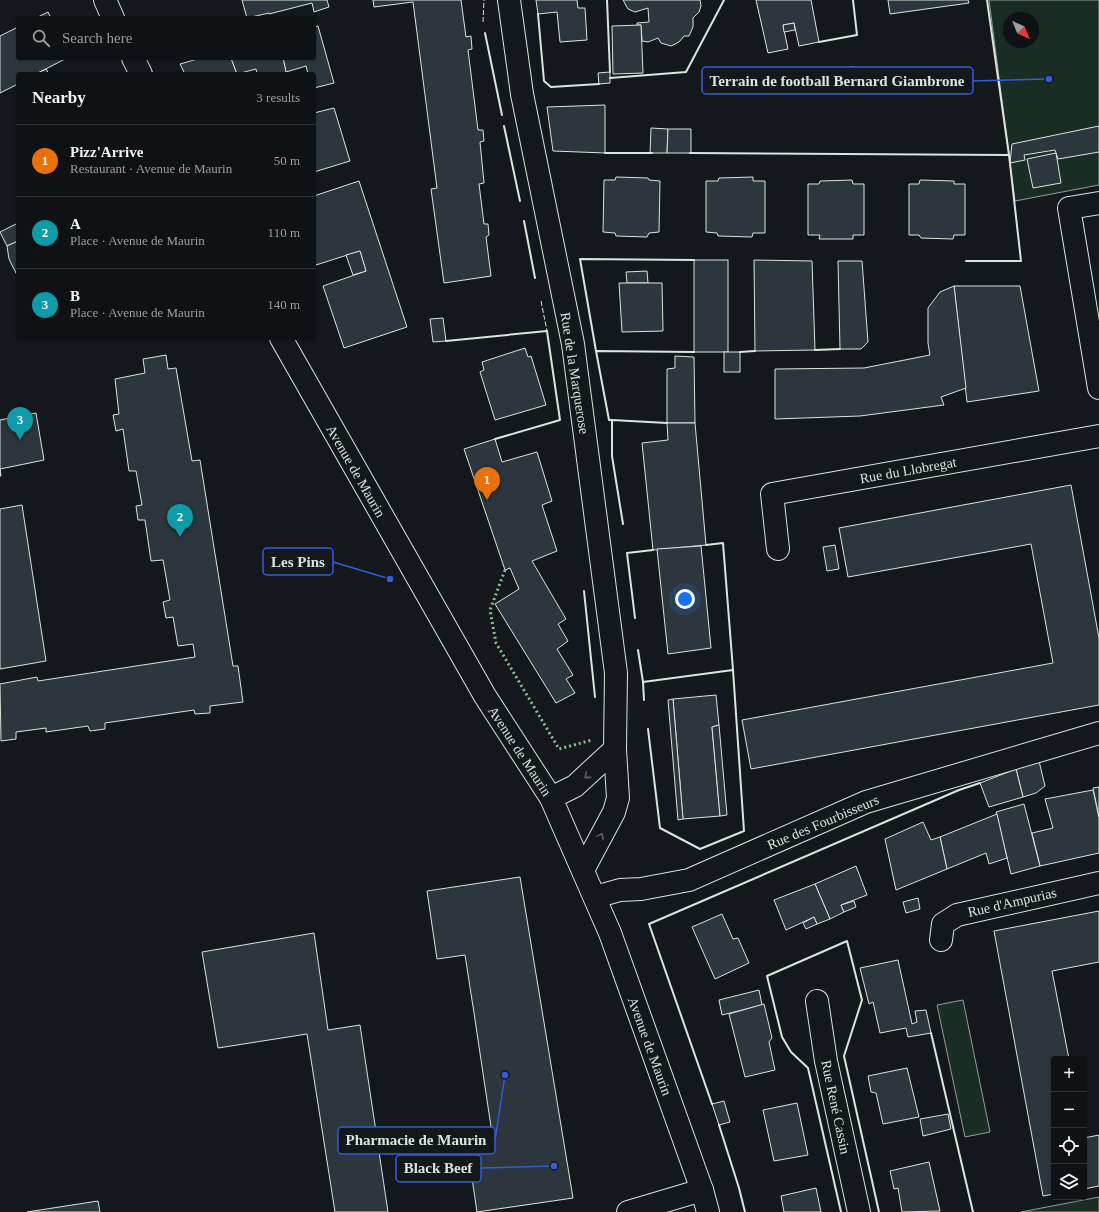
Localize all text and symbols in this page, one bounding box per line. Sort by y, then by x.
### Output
north arrow [1003,12,1039,48]
search box [16,16,316,60]
icon: search [30,27,52,49]
text: Search here [62,30,132,46]
callout: Terrain de football Bernard Giambrone [702,67,973,94]
text: Terrain de football Bernard Giambrone [710,73,965,89]
text: Nearby [32,88,86,107]
text: 3 results [256,90,300,105]
text: Pizz'Arrive [70,144,143,160]
text: 1 [42,153,48,168]
text: 50 m [274,153,300,168]
text: Restaurant · Avenue de Maurin [70,161,232,176]
text: A [70,216,81,232]
text: 2 [42,225,48,240]
text: 110 m [268,225,300,240]
text: Place · Avenue de Maurin [70,233,205,248]
text: B [70,288,80,304]
text: 3 [42,297,48,312]
text: 140 m [267,297,300,312]
text: Place · Avenue de Maurin [70,305,205,320]
street label: Rue de la Marquerose [557,311,592,435]
pin: 3 [7,407,33,440]
street label: Avenue de Maurin [323,422,388,520]
street label: Rue du Llobregat [859,455,958,486]
pin: 1 [474,467,500,500]
pin: 2 [167,504,193,537]
callout: Les Pins [263,548,333,575]
text: Les Pins [271,554,325,570]
your location [675,589,695,609]
street label: Avenue de Maurin [485,704,554,799]
one-way arrow [584,771,592,778]
street label: Rue des Fourbisseurs [765,792,881,853]
one-way arrow [597,833,604,840]
street label: Rue d'Ampurias [966,885,1058,920]
street label: Avenue de Maurin [625,995,674,1098]
map controls [1051,1056,1087,1200]
button: + [1051,1056,1087,1092]
street label: Rue René Cassin [818,1059,853,1155]
button: − [1051,1092,1087,1128]
callout: Pharmacie de Maurin [338,1127,495,1154]
button: locate [1051,1128,1087,1164]
text: Pharmacie de Maurin [346,1132,487,1148]
callout: Black Beef [396,1155,481,1182]
text: Black Beef [404,1160,473,1176]
button: layers [1051,1164,1087,1200]

